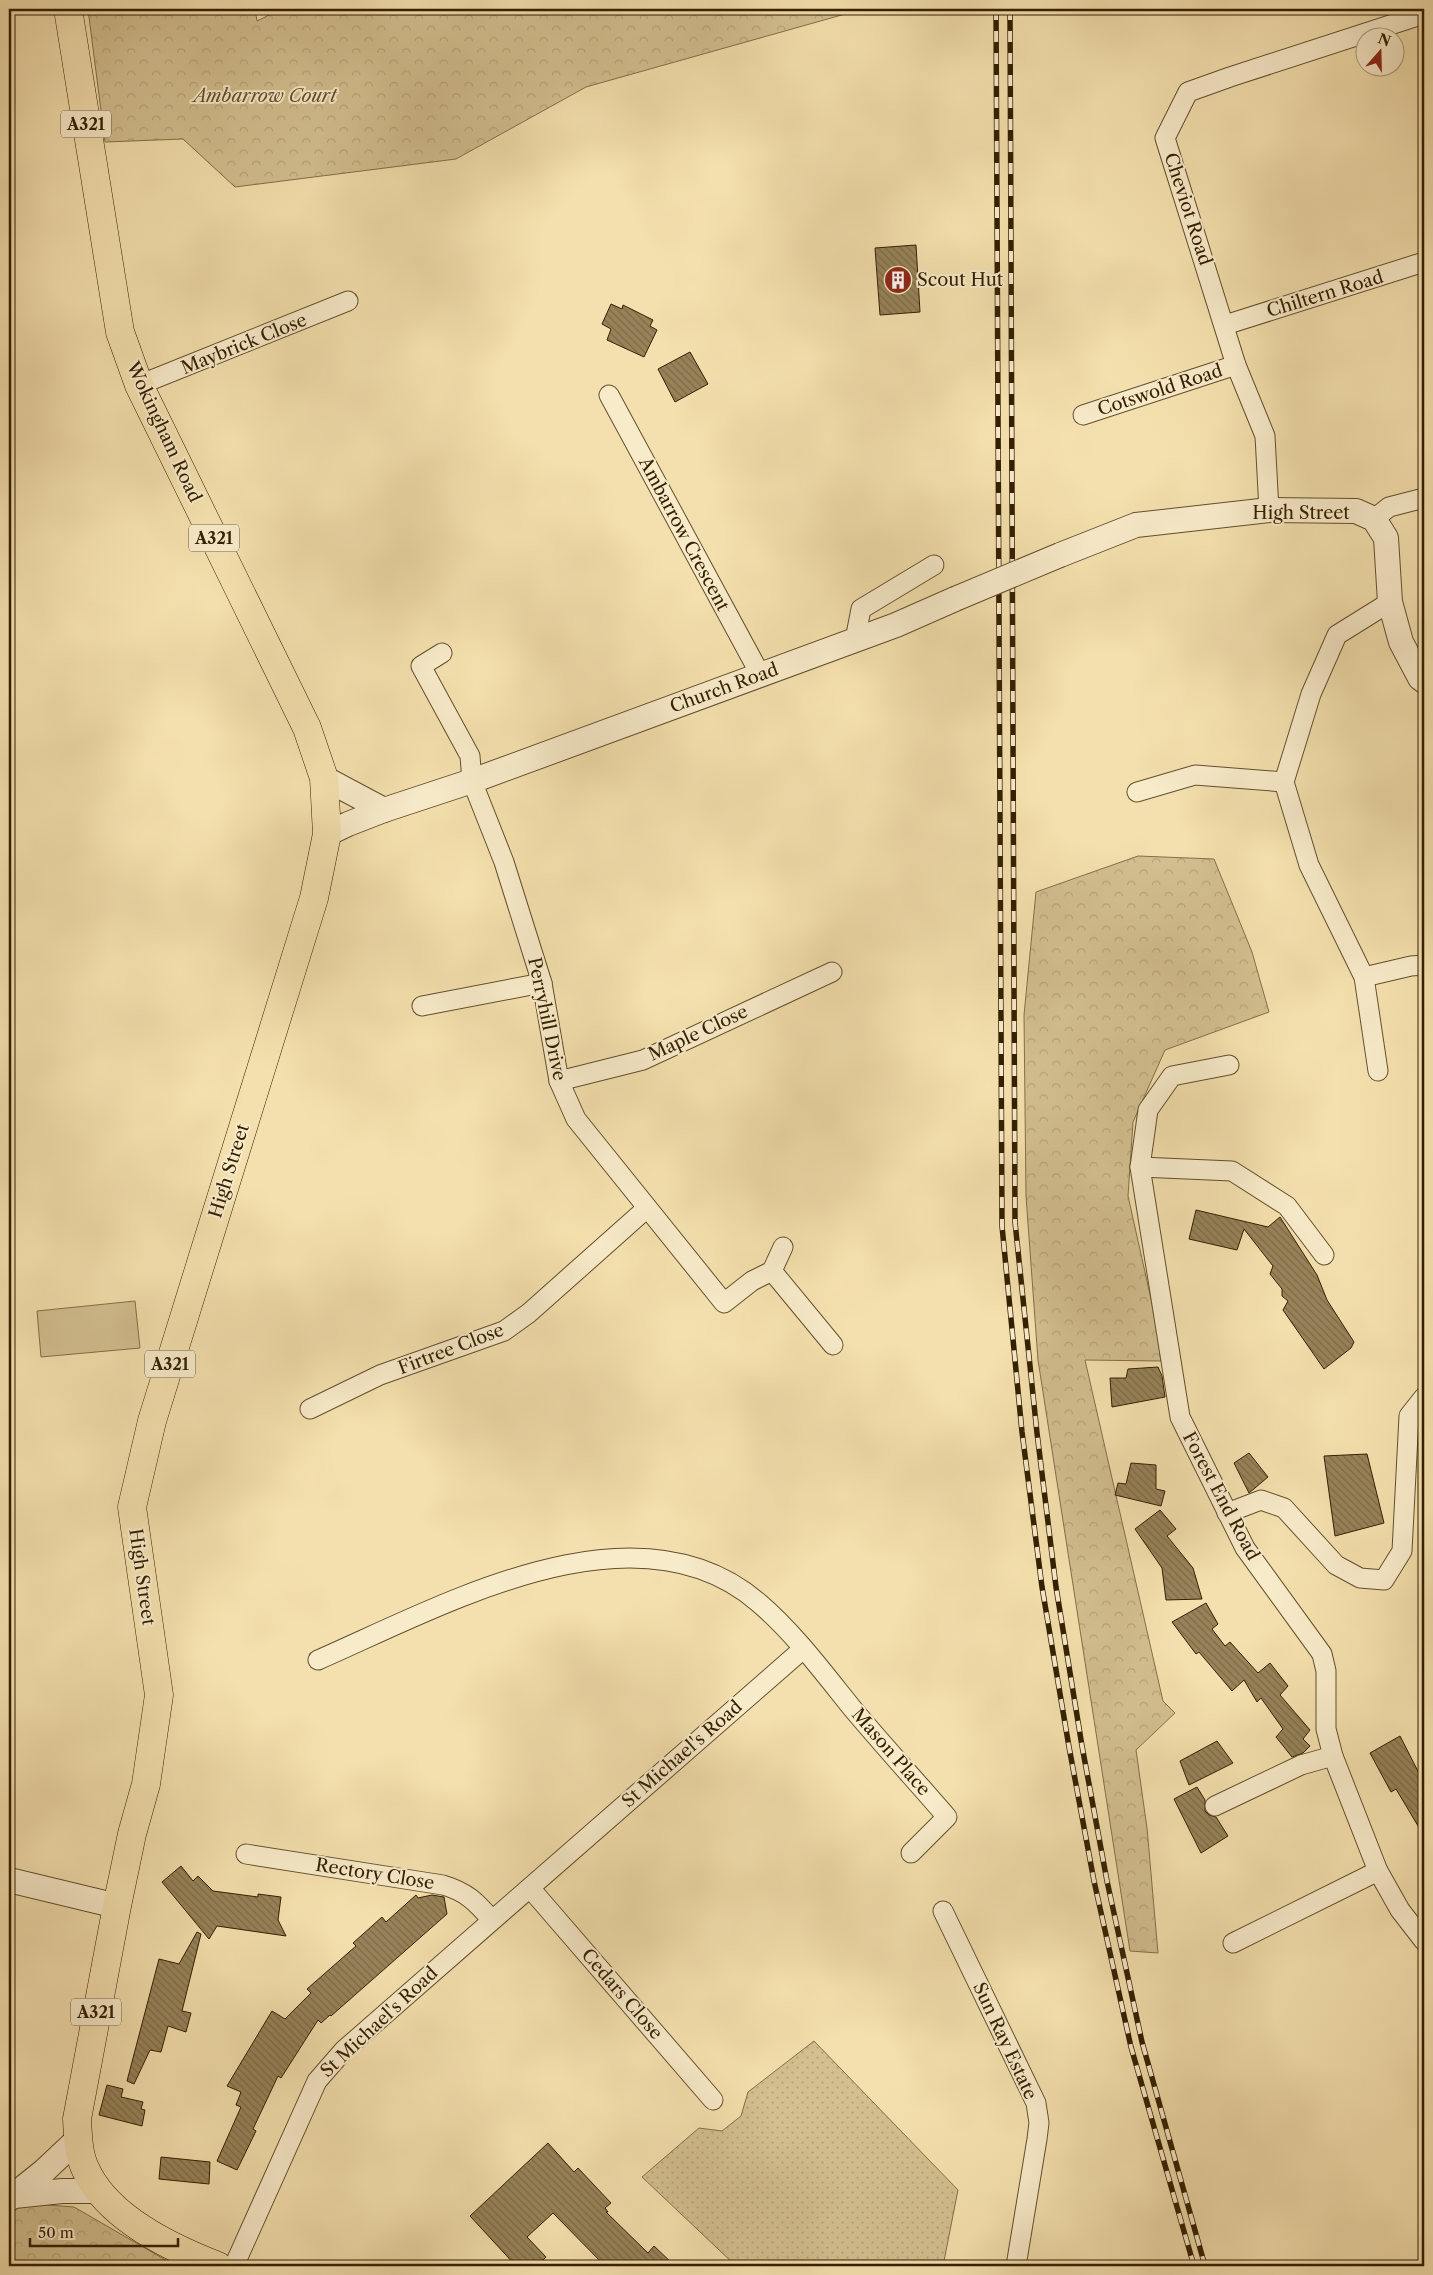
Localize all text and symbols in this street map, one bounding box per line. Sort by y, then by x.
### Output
north arrow [1356,28,1406,78]
text: N [1376,29,1393,50]
park label: Ambarrow Court [190,85,338,107]
road number: A321 [61,110,111,138]
street label: Cheviot Road [1159,150,1217,268]
building icon: Scout Hut [883,265,913,295]
street label: Chiltern Road [1264,266,1386,322]
place label: Scout Hut [917,269,1004,291]
street label: Maybrick Close [178,309,310,379]
street label: Wokingham Road [121,357,206,506]
street label: Cotswold Road [1095,359,1225,421]
street label: Ambarrow Crescent [634,452,734,615]
street label: High Street [1252,502,1350,524]
road number: A321 [189,524,239,552]
street label: Church Road [667,658,781,718]
street label: Perryhill Drive [523,955,571,1083]
street label: Maple Close [645,1000,751,1066]
street label: High Street [204,1121,254,1221]
street label: Firtree Close [395,1319,507,1379]
road number: A321 [145,1350,195,1378]
street label: Forest End Road [1178,1428,1264,1564]
street label: High Street [124,1527,160,1627]
street label: St Michael's Road [617,1696,747,1812]
street label: Mason Place [847,1704,935,1800]
street label: Rectory Close [314,1854,436,1894]
street label: Cedars Close [577,1944,667,2044]
street label: St Michael's Road [316,1962,442,2082]
street label: Sun Ray Estate [968,1979,1042,2103]
road number: A321 [71,1998,121,2025]
scale bar [30,2215,178,2247]
text: 50 m [38,2223,74,2242]

